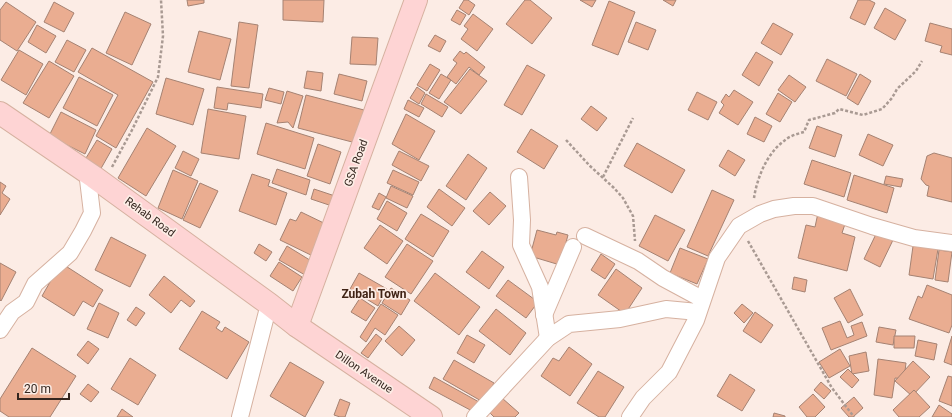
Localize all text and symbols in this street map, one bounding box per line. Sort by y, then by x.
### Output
street label: GSA Road [341,138,371,188]
street label: Rehab Road [122,194,178,240]
district label: Zubah Town [341,287,407,301]
street label: Dillon Avenue [333,348,395,396]
scale bar [18,375,69,401]
text: 20 m [24,382,51,396]

